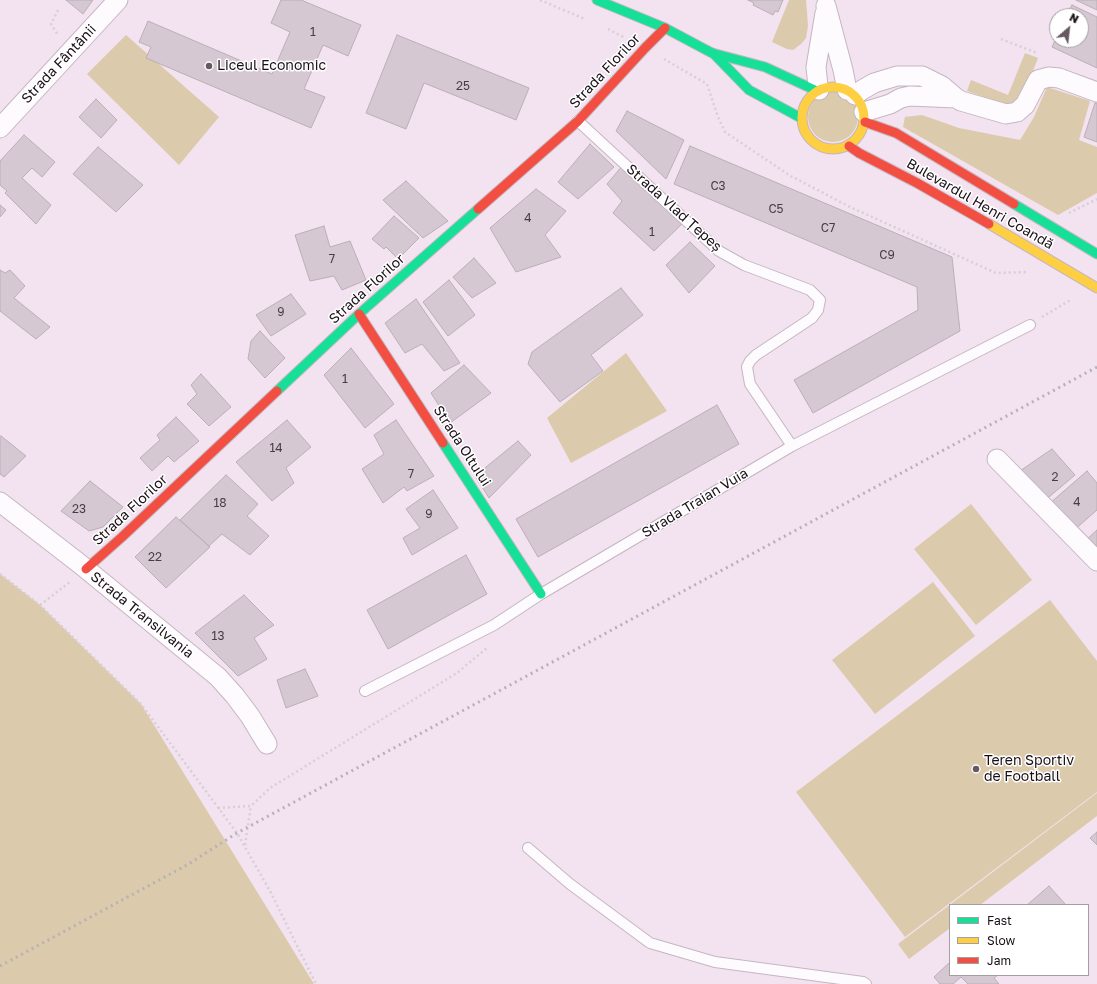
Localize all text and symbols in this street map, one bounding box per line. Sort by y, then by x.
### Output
north arrow [1049,8,1089,48]
text: N [1068,10,1081,26]
street label: Strada Fântânii [18,21,100,107]
house number: 1 [310,25,316,39]
street label: Strada Florilor [566,30,644,112]
place label: Liceul Economic [217,58,326,74]
marker: Liceul Economic [204,61,214,71]
house number: 25 [456,79,470,93]
street label: Bulevardul Henri Coandă [904,155,1056,253]
street label: Strada Vlad Țepeș [623,161,725,255]
house number: C3 [710,179,726,193]
house number: C5 [768,202,784,216]
house number: 4 [524,211,532,225]
house number: C7 [821,221,835,235]
house number: 1 [649,225,655,239]
house number: C9 [879,248,895,262]
street label: Strada Florilor [326,251,408,327]
house number: 7 [329,252,335,266]
house number: 9 [277,305,285,319]
house number: 1 [342,372,348,386]
street label: Strada Oltului [430,402,494,490]
house number: 14 [269,441,283,455]
street label: Strada Traian Vuia [639,465,751,541]
house number: 7 [408,467,414,481]
house number: 2 [1052,470,1058,484]
street label: Strada Florilor [89,471,171,549]
house number: 4 [1073,495,1081,509]
house number: 18 [213,496,227,510]
house number: 23 [72,502,86,516]
house number: 9 [425,507,433,521]
house number: 22 [148,550,162,564]
street label: Strada Transilvania [87,568,197,662]
house number: 13 [212,629,224,643]
place label: Teren Sportiv de Football [984,753,1074,786]
marker: Teren Sportiv de Football [971,764,981,774]
legend [949,904,1089,976]
text: Fast [987,913,1012,928]
text: Slow [987,933,1015,948]
text: Jam [987,953,1011,968]

